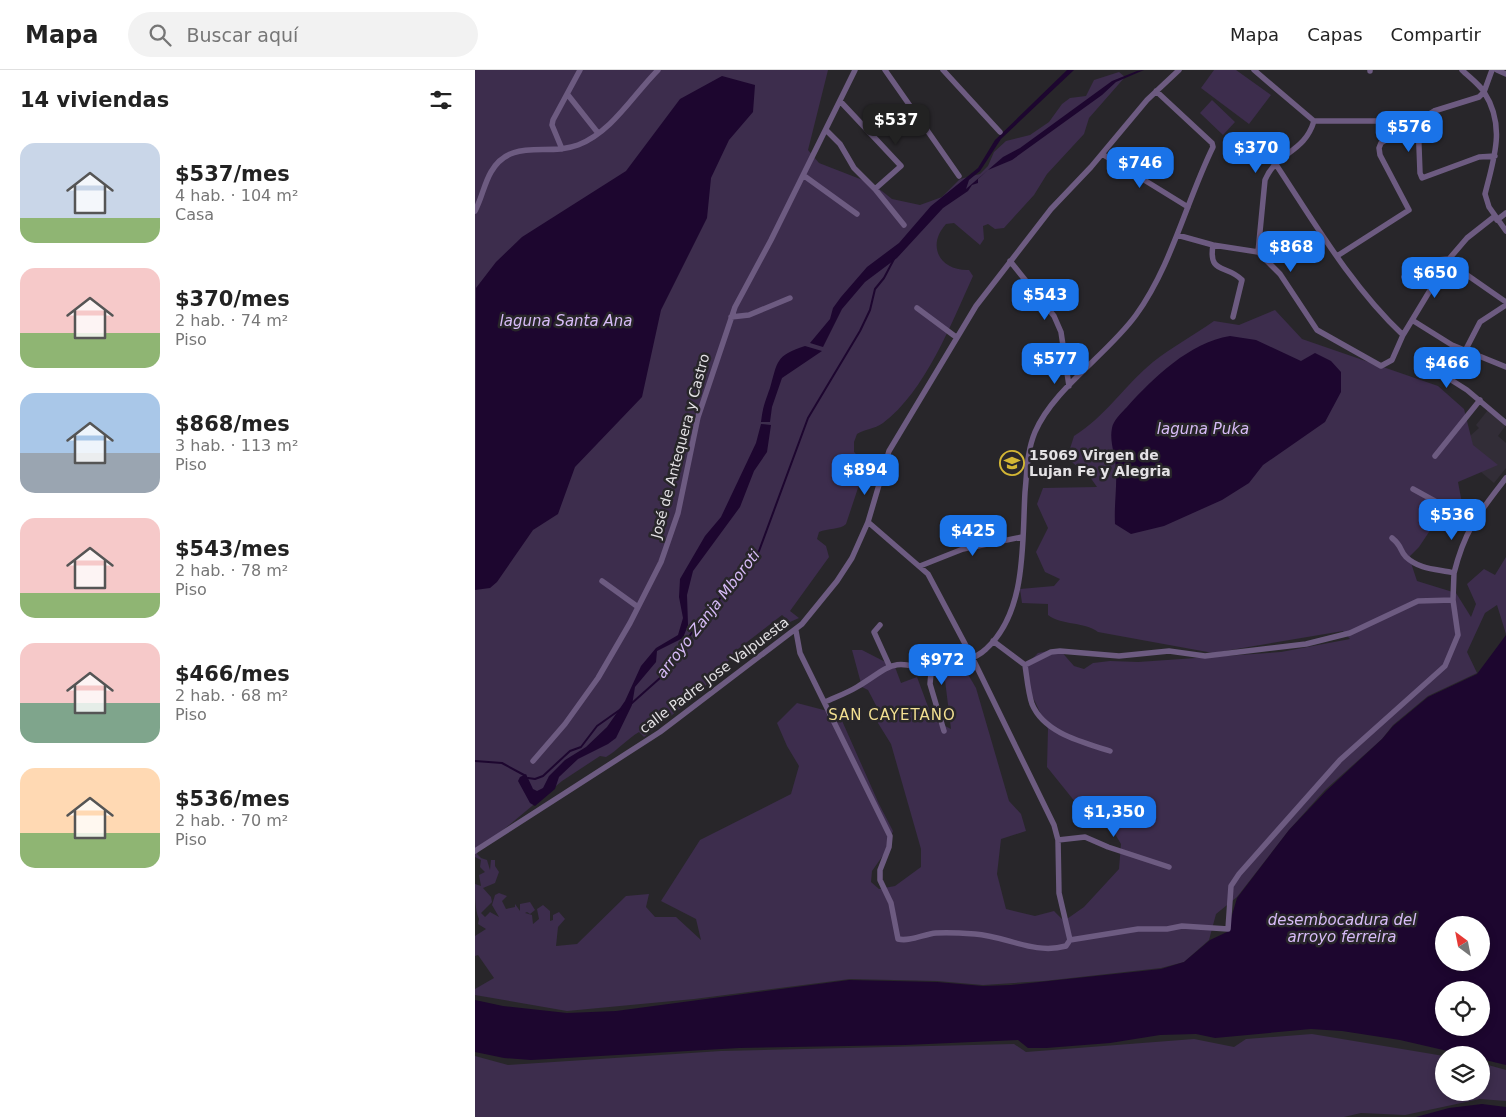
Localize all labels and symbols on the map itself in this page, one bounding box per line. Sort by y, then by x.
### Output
pin: $537 [866,104,926,146]
pin: $576 [1379,111,1439,153]
pin: $370 [1226,132,1286,174]
pin: $746 [1110,146,1170,189]
pin: $868 [1261,230,1321,273]
pin: $650 [1405,256,1465,299]
pin: $543 [1015,278,1075,321]
water label: laguna Santa Ana [500,312,632,330]
pin: $577 [1025,342,1085,385]
pin: $466 [1417,346,1477,389]
street label: José de Antequera y Castro [647,352,712,541]
water label: laguna Puka [1157,420,1249,438]
place label: 15069 Virgen de Lujan Fe y Alegria [1029,447,1171,479]
school or university icon: 15069 Virgen de Lujan Fe y Alegria [999,450,1025,476]
pin: $894 [835,454,895,496]
pin: $536 [1422,498,1482,541]
pin: $425 [943,514,1003,557]
water label: arroyo Zanja Mboroti [652,546,764,682]
street label: calle Padre Jose Valpuesta [636,614,792,736]
pin: $972 [912,644,972,686]
district label: SAN CAYETANO [828,706,956,724]
pin: $1,350 [1073,796,1155,838]
water label: desembocadura del arroyo ferreira [1268,911,1417,946]
north arrow [1435,916,1490,971]

